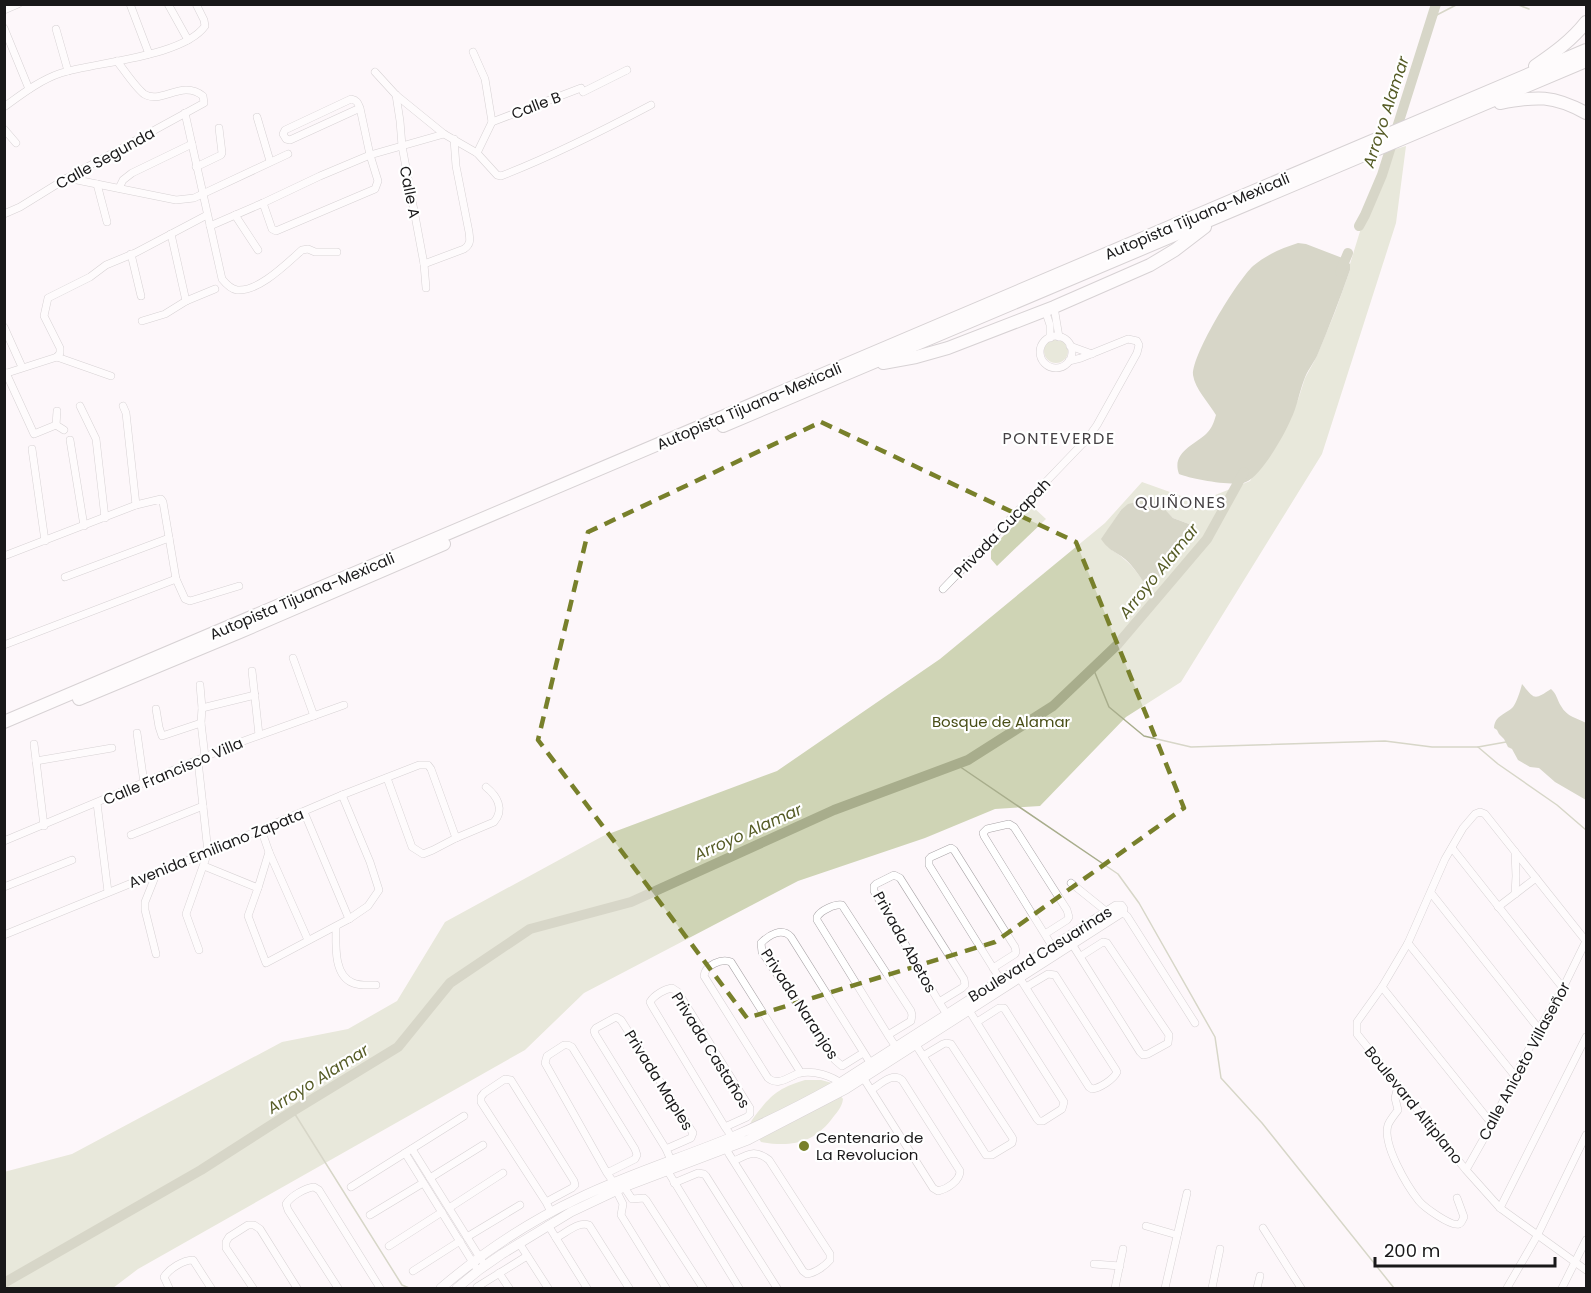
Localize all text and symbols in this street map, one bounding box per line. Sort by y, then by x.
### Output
water label: Arroyo Alamar [1357,52,1415,172]
street label: Calle B [508,86,564,124]
street label: Calle Segunda [52,122,158,194]
street label: Calle A [395,164,425,220]
street label: Autopista Tijuana-Mexicali [1101,167,1293,265]
street label: Autopista Tijuana-Mexicali [653,357,845,455]
district label: PONTEVERDE [1002,427,1116,450]
street label: Privada Cucapah [949,474,1055,582]
district label: QUIÑONES [1135,491,1227,514]
water label: Arroyo Alamar [1113,518,1205,624]
street label: Autopista Tijuana-Mexicali [206,547,398,645]
park label: Bosque de Alamar [932,711,1071,732]
street label: Calle Francisco Villa [100,732,246,810]
water label: Arroyo Alamar [690,798,807,866]
street label: Avenida Emiliano Zapata [125,803,307,893]
street label: Privada Abetos [868,887,942,997]
street label: Boulevard Casuarinas [964,901,1116,1007]
street label: Privada Naranjos [756,945,844,1064]
street label: Calle Aniceto Villaseñor [1473,978,1575,1144]
street label: Privada Castaños [667,988,755,1112]
street label: Privada Maples [620,1026,698,1134]
water label: Arroyo Alamar [262,1038,374,1120]
street label: Boulevard Altiplano [1360,1042,1468,1168]
place label: Centenario de La Revolucion [816,1127,923,1165]
marker: Centenario de La Revolucion [797,1139,811,1153]
scale bar [1375,1230,1555,1268]
text: 200 m [1384,1238,1440,1263]

